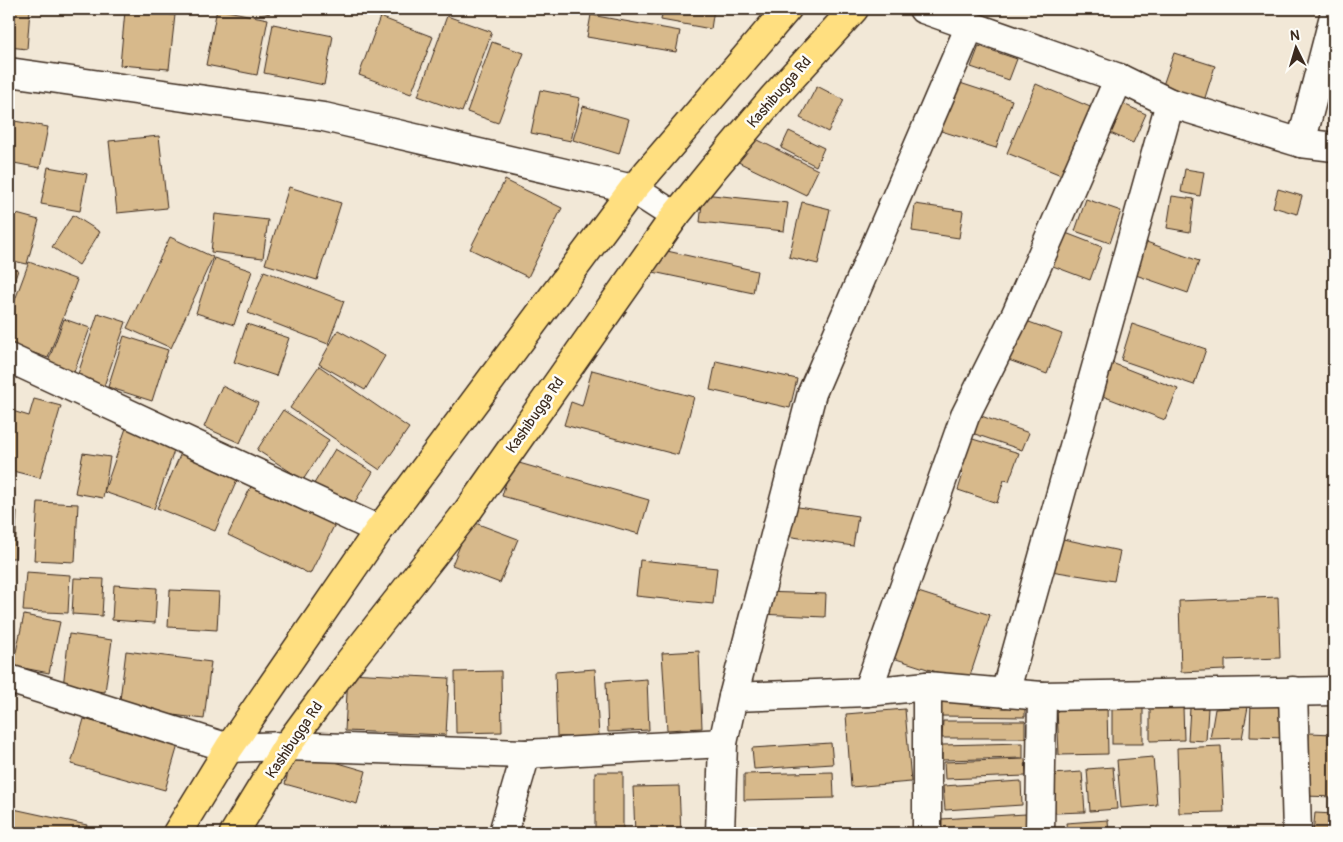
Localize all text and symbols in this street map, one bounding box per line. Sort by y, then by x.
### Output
north arrow [1270,22,1320,72]
text: N [1289,27,1300,44]
street label: Kashibugga Rd [743,53,816,132]
street label: Kashibugga Rd [502,373,569,457]
street label: Kashibugga Rd [262,698,327,782]

